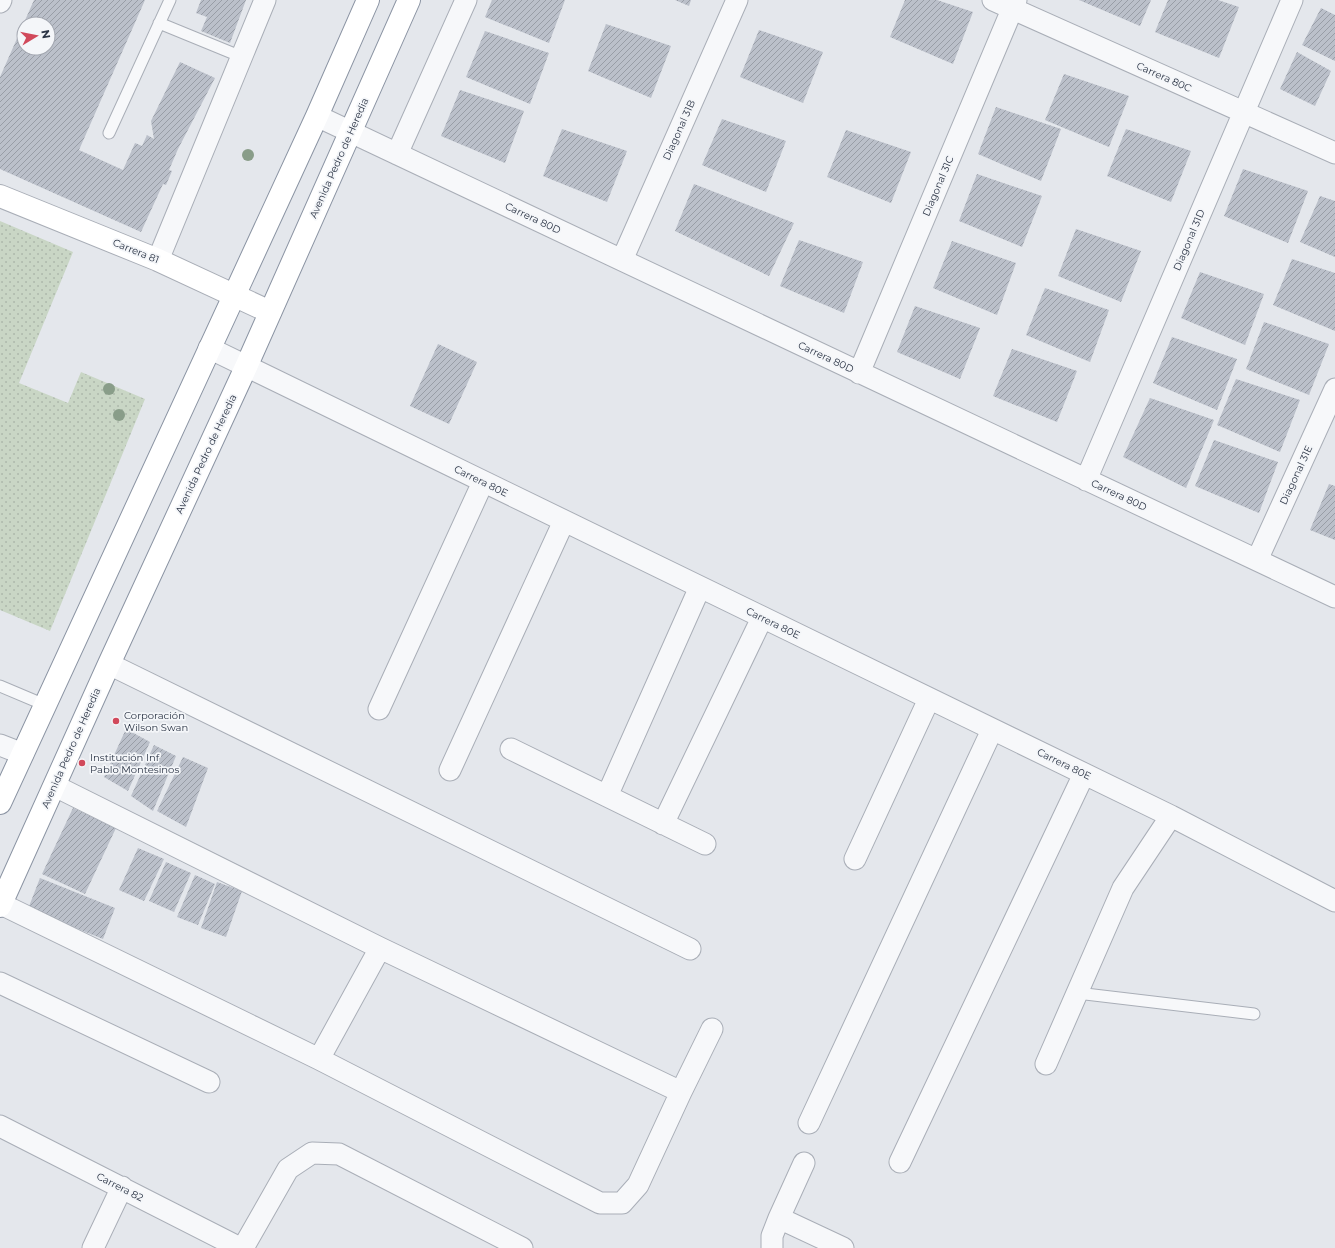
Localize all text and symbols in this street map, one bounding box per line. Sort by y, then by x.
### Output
north arrow [16,16,56,56]
text: N [38,29,54,40]
street label: Carrera 80C [1134,59,1194,95]
street label: Avenida Pedro de Heredia [307,96,371,220]
street label: Diagonal 31B [660,98,698,162]
street label: Diagonal 31C [919,154,957,218]
street label: Carrera 80D [503,199,563,237]
street label: Diagonal 31D [1170,207,1208,273]
street label: Carrera 81 [111,236,161,266]
street label: Carrera 80D [796,338,856,376]
street label: Avenida Pedro de Heredia [173,392,239,516]
street label: Diagonal 31E [1277,443,1316,507]
street label: Carrera 80E [452,462,510,500]
street label: Carrera 80D [1089,476,1149,514]
street label: Carrera 80E [744,604,802,642]
street label: Avenida Pedro de Heredia [39,686,103,810]
place label: Corporación Wilson Swan [124,709,188,734]
marker: Corporación Wilson Swan [111,716,121,726]
street label: Carrera 80E [1035,745,1093,783]
place label: Institución Inf Pablo Montesinos [90,751,179,776]
marker: Institución Inf Pablo Montesinos [77,758,87,768]
street label: Carrera 82 [94,1170,146,1205]

